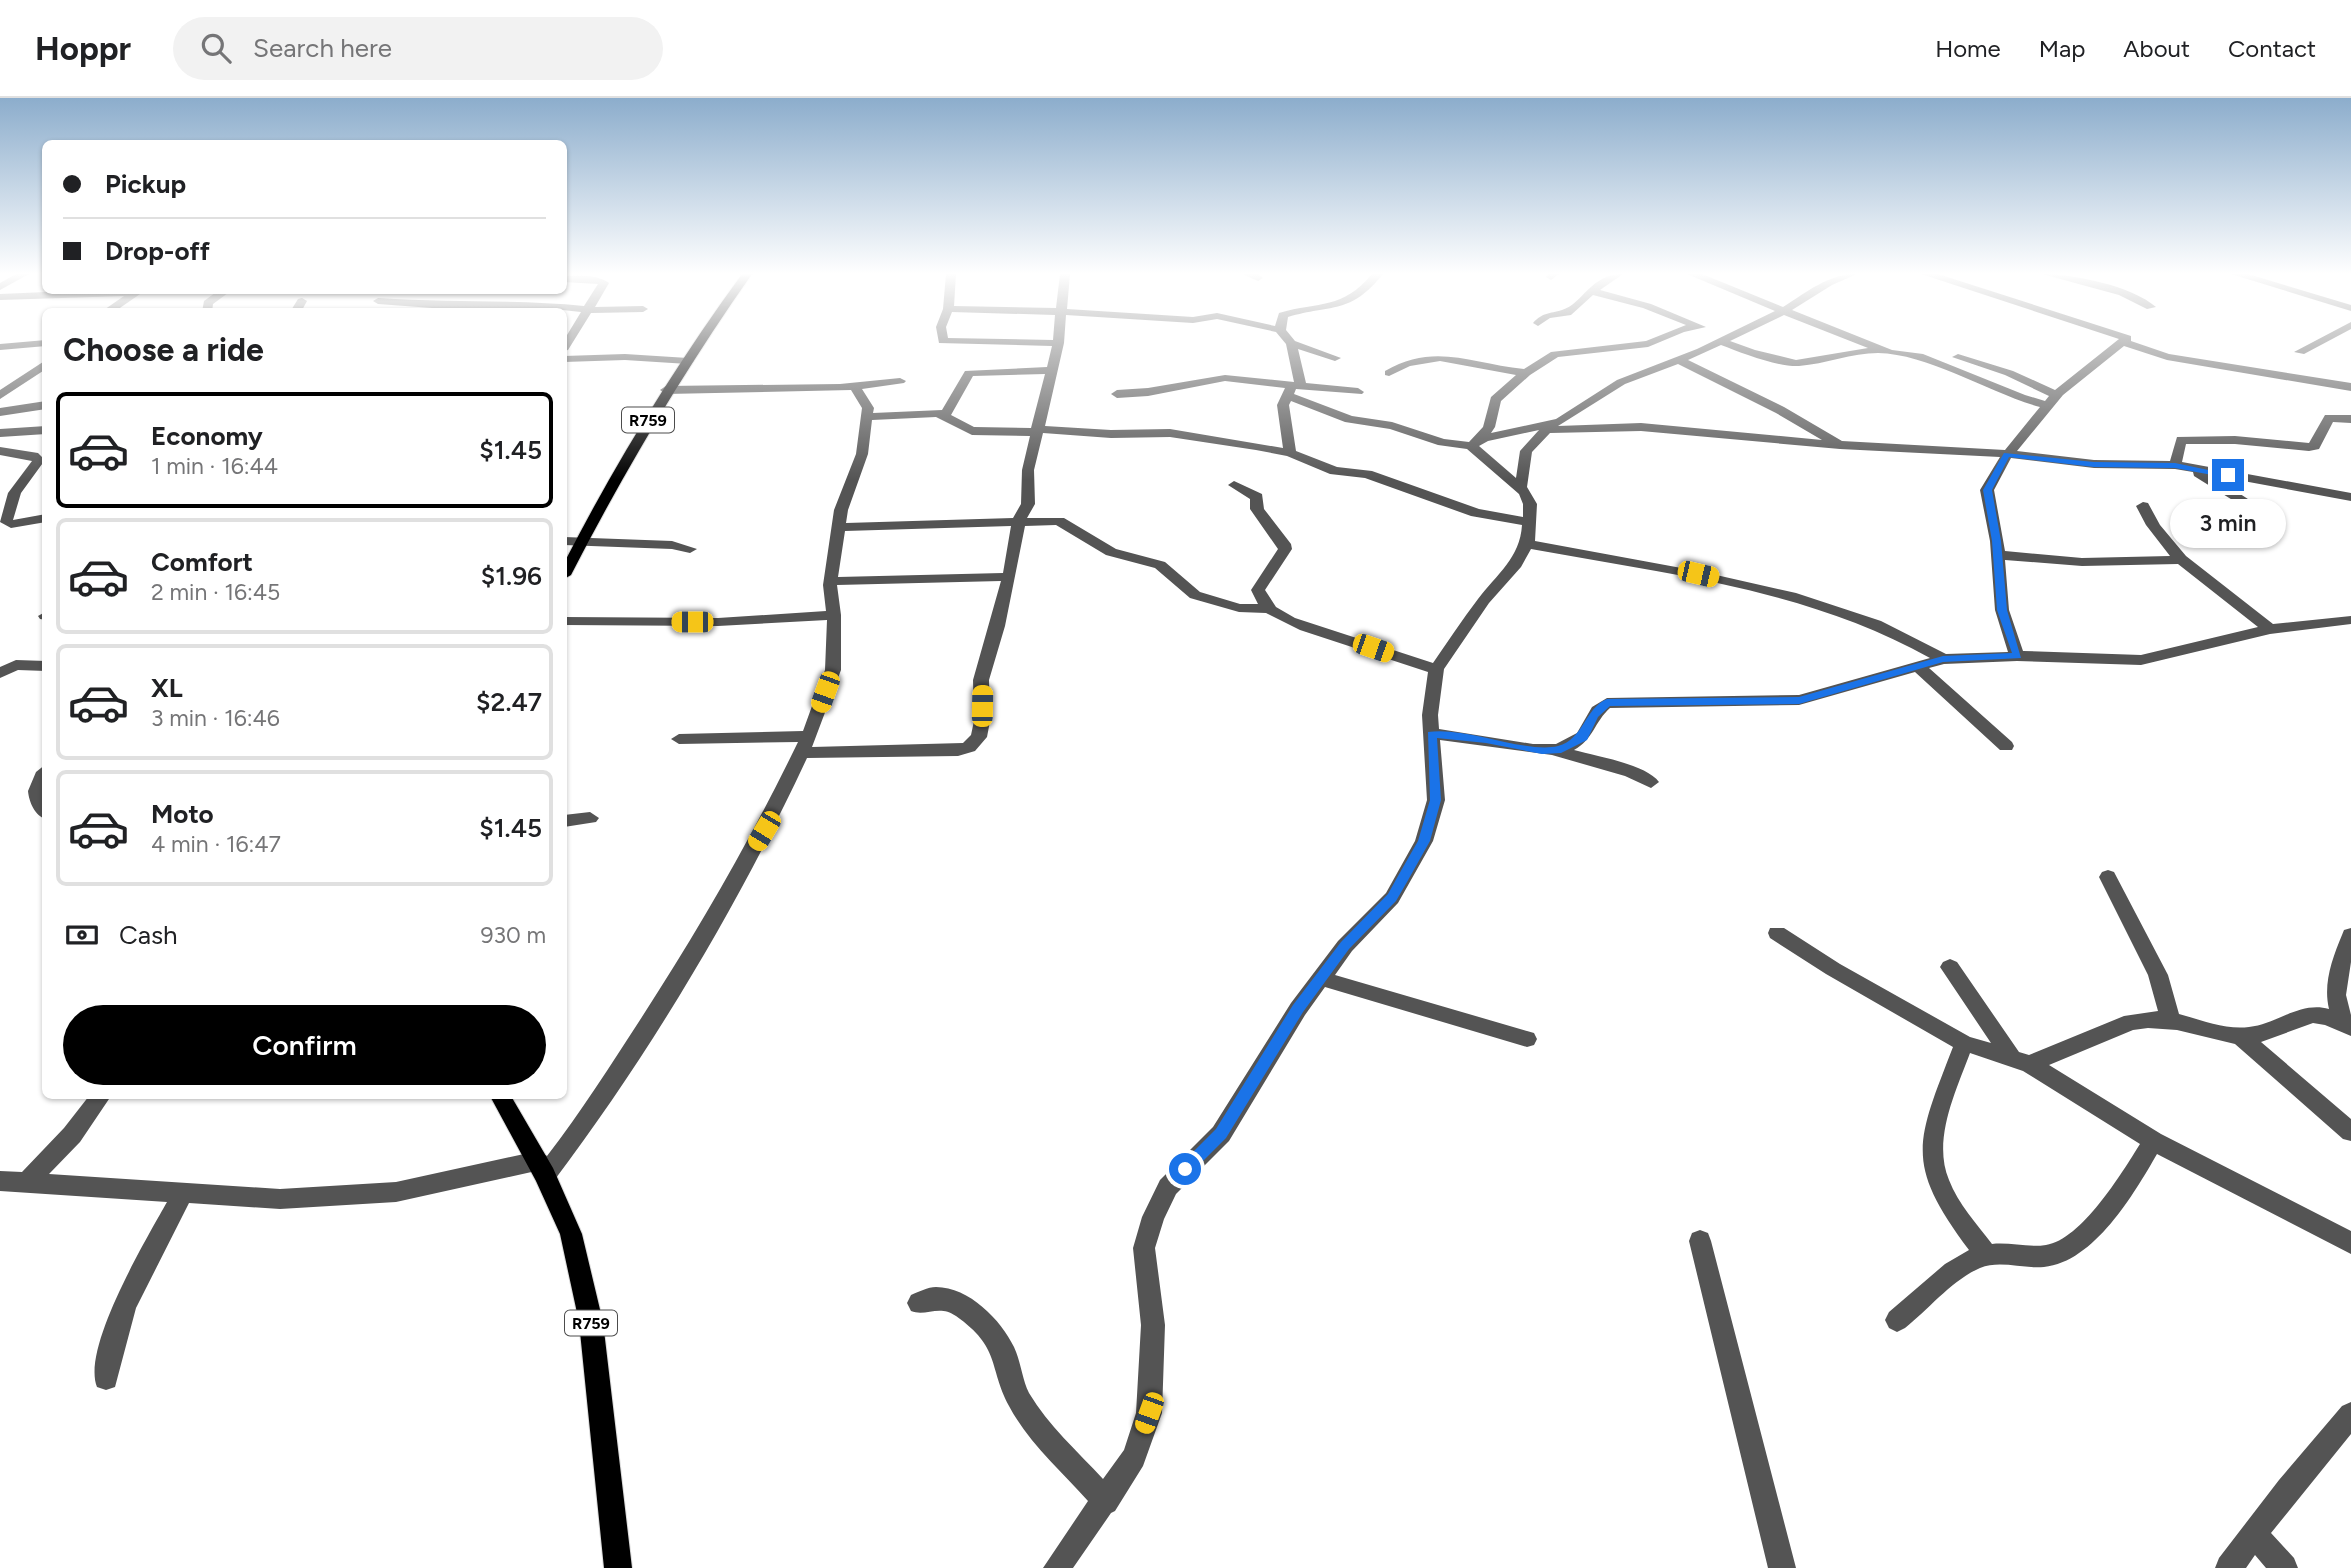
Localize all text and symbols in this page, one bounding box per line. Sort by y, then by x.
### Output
search box [173,17,663,80]
text: Hoppr [35,29,131,68]
icon: search [197,29,235,67]
text: Search here [253,32,392,64]
text: Home [1935,34,2001,63]
text: Map [2039,34,2085,63]
text: About [2123,34,2190,63]
text: Contact [2228,34,2316,63]
text: Pickup [105,168,186,200]
text: Drop-off [105,235,210,267]
text: Choose a ride [63,331,264,369]
road number: R759 [622,408,674,432]
icon: car [67,419,130,482]
text: Economy [151,420,263,452]
text: $1.45 [479,434,542,466]
text: 1 min · 16:44 [151,452,278,480]
route end [2212,459,2244,491]
callout: 3 min [2170,500,2286,548]
text: 3 min [2200,509,2256,537]
icon: car [67,545,130,608]
text: Comfort [151,546,253,578]
car [1676,559,1721,589]
text: $1.96 [481,560,542,592]
text: 2 min · 16:45 [151,578,280,606]
car [672,612,714,633]
car [1350,631,1397,665]
car [808,669,843,715]
icon: car [67,671,130,734]
text: XL [151,672,183,704]
car [972,685,993,727]
text: $2.47 [476,686,542,718]
text: 3 min · 16:46 [151,704,280,732]
icon: car [67,797,130,860]
text: Moto [151,798,214,830]
car [745,808,784,854]
text: $1.45 [479,812,542,844]
text: 4 min · 16:47 [151,830,281,858]
icon: cash [63,916,101,954]
text: Cash [119,919,178,951]
text: 930 m [480,921,546,949]
button: Confirm [63,1005,546,1085]
route start [1169,1153,1201,1185]
road number: R759 [565,1310,617,1336]
car [1132,1390,1167,1436]

